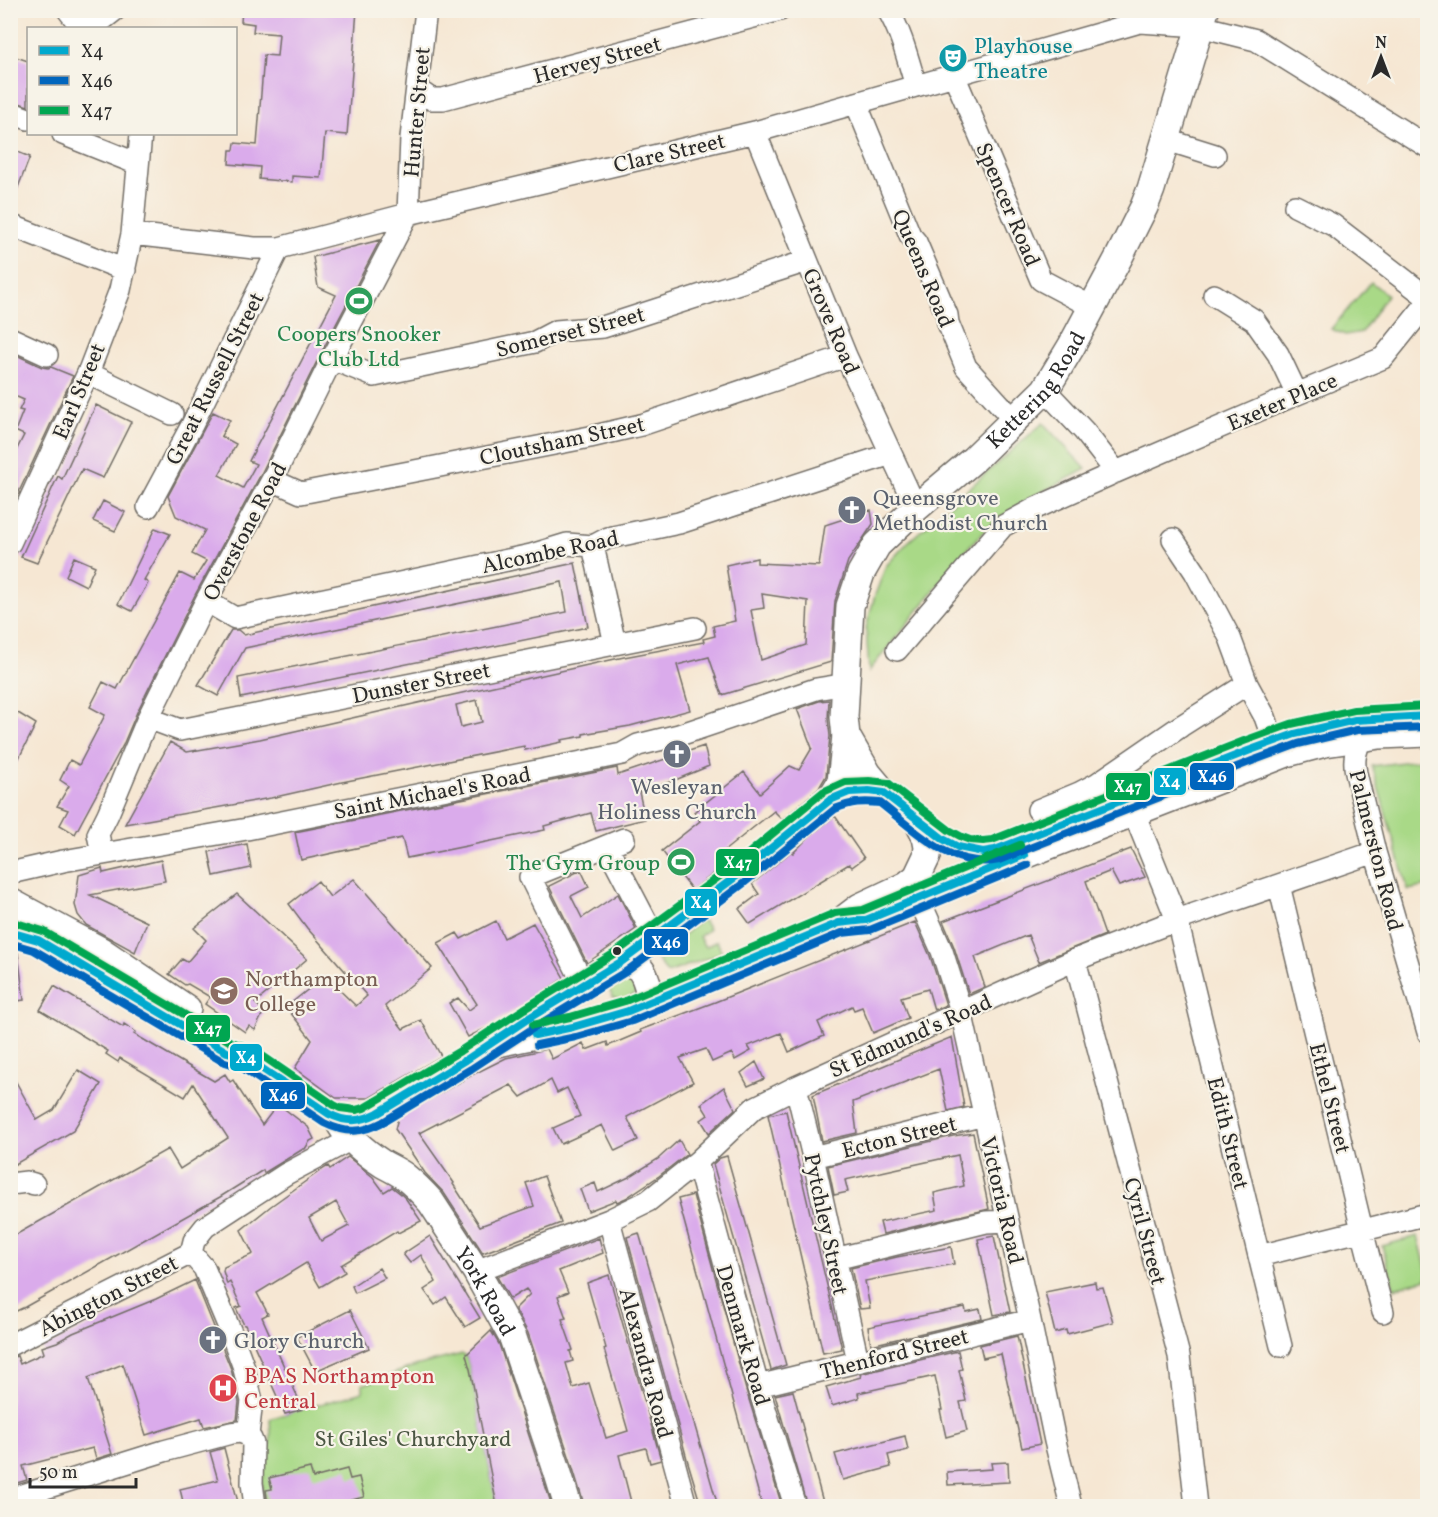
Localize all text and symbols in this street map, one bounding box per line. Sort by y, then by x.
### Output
legend [27,27,237,135]
north arrow [1351,27,1411,87]
street label: Hervey Street [530,29,665,93]
place label: Playhouse Theatre [974,32,1073,88]
text: N [1375,33,1387,55]
text: X4 [81,40,104,65]
theatre icon: Playhouse Theatre [937,42,969,74]
street label: Hunter Street [397,45,440,179]
text: X46 [81,70,113,95]
text: X47 [81,100,112,125]
street label: Clare Street [611,126,729,182]
street label: Spencer Road [967,138,1047,272]
street label: Queens Road [883,205,961,333]
street label: Grove Road [793,264,866,380]
sports icon: Coopers Snooker Club Ltd [343,285,375,317]
street label: Great Russell Street [159,287,273,471]
street label: Somerset Street [493,300,649,367]
place label: Coopers Snooker Club Ltd [277,320,441,376]
street label: Kettering Road [980,326,1095,457]
street label: Earl Street [46,339,115,445]
street label: Exeter Place [1223,366,1343,440]
street label: Cloutsham Street [477,410,648,475]
street label: Overstone Road [197,457,296,607]
place label: Queensgrove Methodist Church [873,484,1048,540]
church icon: Queensgrove Methodist Church [836,494,868,526]
street label: Alcombe Road [479,524,622,583]
street label: Dunster Street [350,656,494,713]
church icon: Wesleyan Holiness Church [661,738,693,770]
street label: Saint Michael's Road [331,760,534,829]
line badge: X46 [1189,762,1235,791]
line badge: X4 [1153,767,1187,796]
text: X46 [1197,767,1227,789]
street label: Palmerston Road [1340,767,1410,935]
line badge: X47 [1105,772,1151,801]
text: X4 [1160,772,1181,794]
place label: Wesleyan Holiness Church [597,773,757,829]
text: X47 [1114,777,1143,799]
sports icon: The Gym Group [665,846,697,878]
line badge: X47 [715,848,760,877]
place label: The Gym Group [506,849,660,880]
text: X47 [724,853,753,875]
line badge: X4 [684,888,718,917]
text: X4 [691,893,712,915]
line badge: X46 [643,928,689,956]
text: X46 [651,933,681,955]
unlabelled marker [611,945,623,957]
place label: Northampton College [245,965,378,1021]
school or university icon: Northampton College [208,975,240,1007]
street label: St Edmund's Road [825,987,997,1087]
line badge: X47 [185,1014,231,1043]
text: X47 [194,1019,223,1041]
street label: Ethel Street [1300,1040,1357,1158]
line badge: X4 [229,1043,263,1072]
text: X4 [236,1048,257,1070]
street label: Edith Street [1198,1074,1256,1193]
line badge: X46 [260,1081,306,1110]
text: X46 [268,1086,298,1108]
street label: Ecton Street [839,1109,961,1168]
street label: Victoria Road [971,1133,1030,1268]
street label: Pytchley Street [794,1151,855,1299]
street label: Cyril Street [1114,1175,1173,1289]
street label: York Road [446,1241,522,1342]
street label: Abington Street [34,1249,185,1346]
street label: Denmark Road [707,1262,777,1410]
street label: Alexandra Road [610,1285,680,1442]
street label: Thenford Street [817,1322,972,1389]
church icon: Glory Church [197,1324,229,1356]
place label: Glory Church [234,1327,365,1358]
place label: BPAS Northampton Central [244,1362,435,1418]
hospital icon: BPAS Northampton Central [207,1372,239,1404]
park label: St Giles' Churchyard [315,1425,511,1456]
scale bar [30,1451,136,1489]
text: 50 m [39,1461,78,1486]

